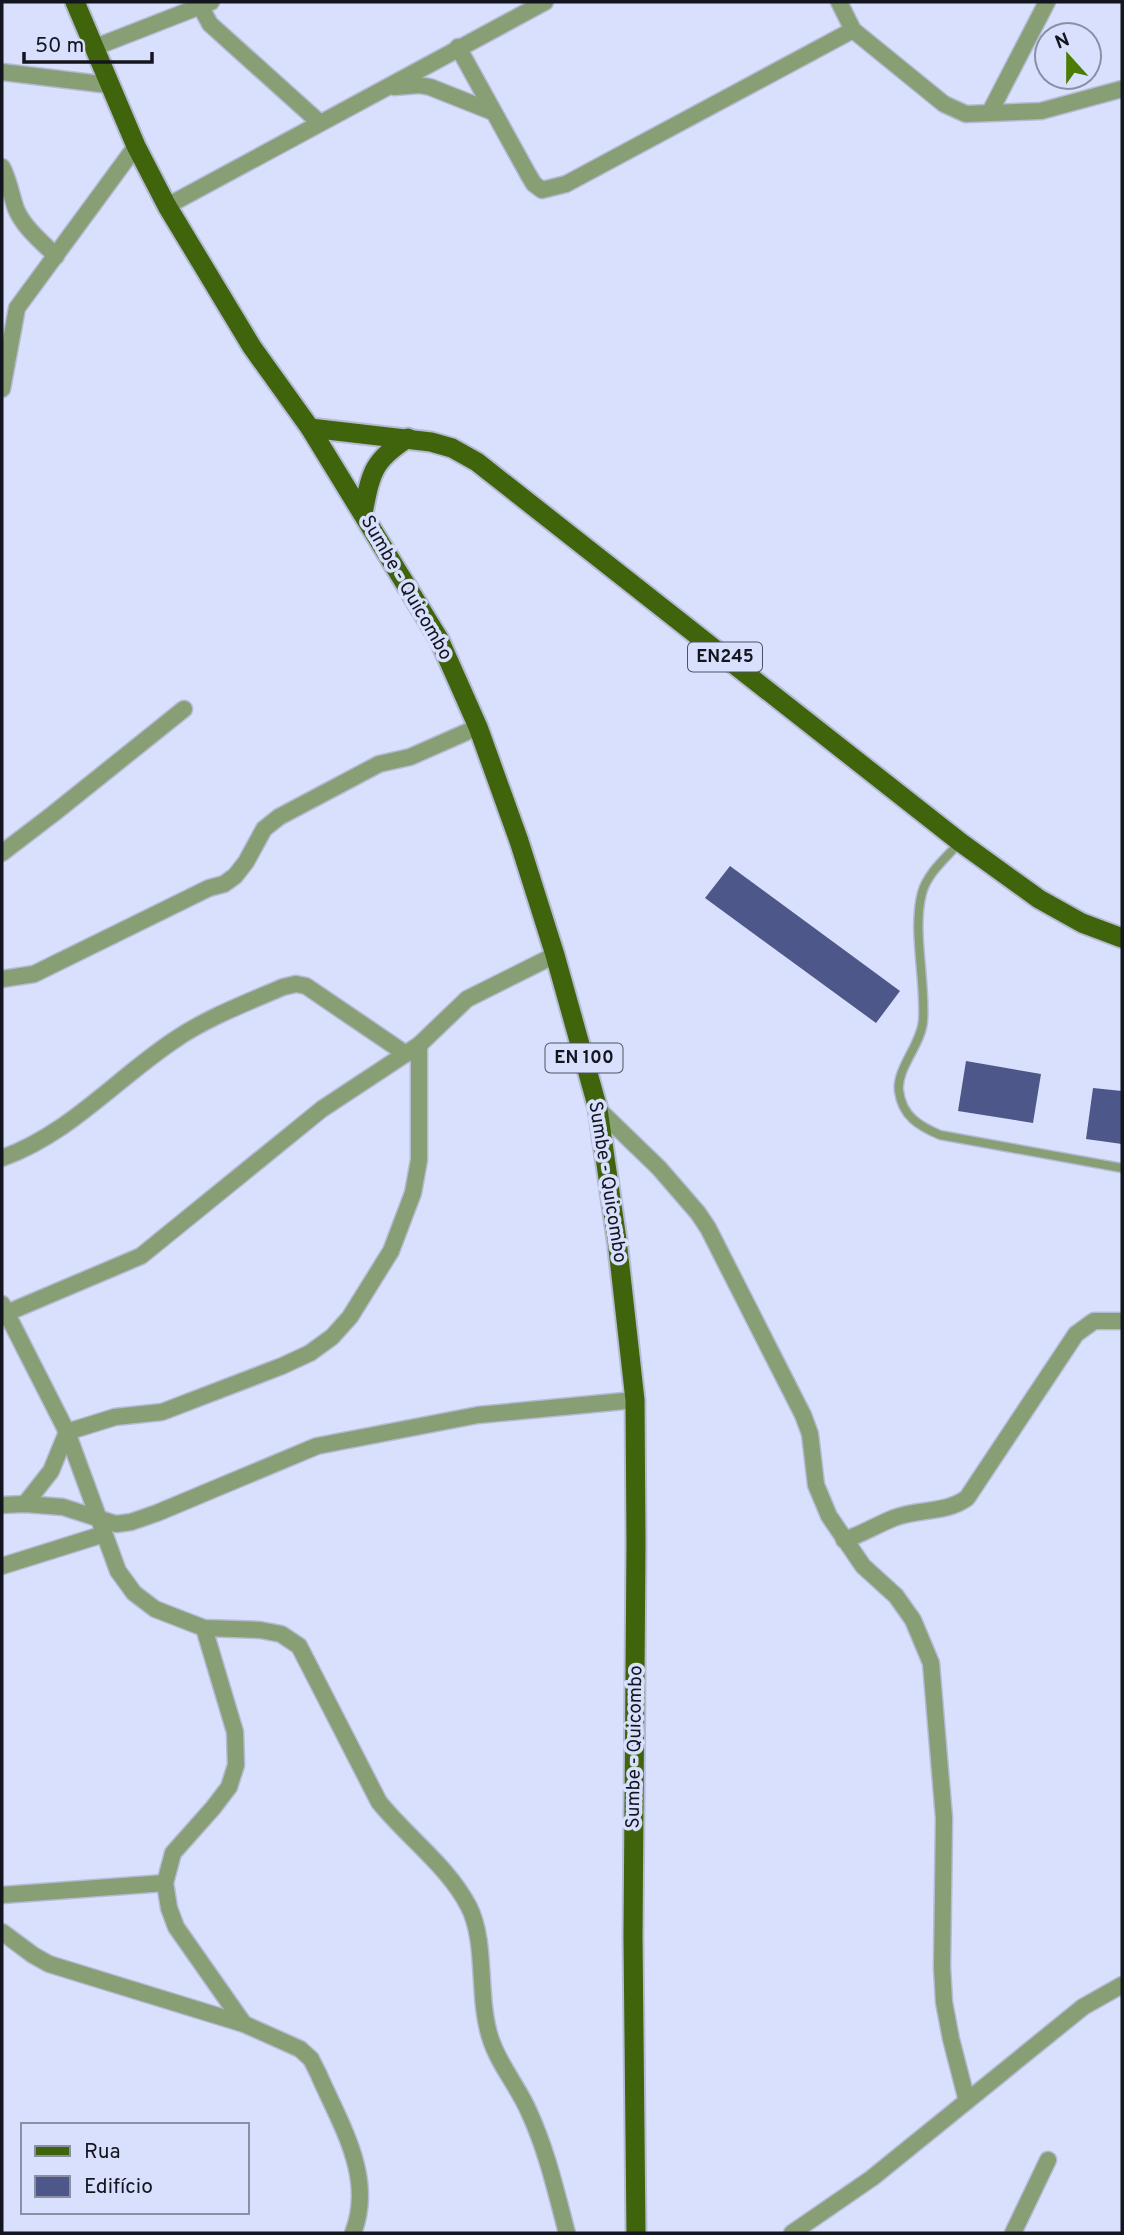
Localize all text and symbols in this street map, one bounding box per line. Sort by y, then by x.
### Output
scale bar [24,21,152,65]
north arrow [1033,21,1103,91]
text: N [1052,28,1073,56]
text: 50 m [35,33,84,60]
street label: Sumbe - Quicombo [355,511,457,665]
road number: EN245 [688,642,762,672]
road number: EN 100 [546,1044,622,1072]
street label: Sumbe - Quicombo [582,1100,632,1264]
street label: Sumbe - Quicombo [622,1665,648,1829]
legend [21,2123,248,2214]
text: Rua [84,2139,121,2166]
text: Edifício [84,2174,153,2201]

